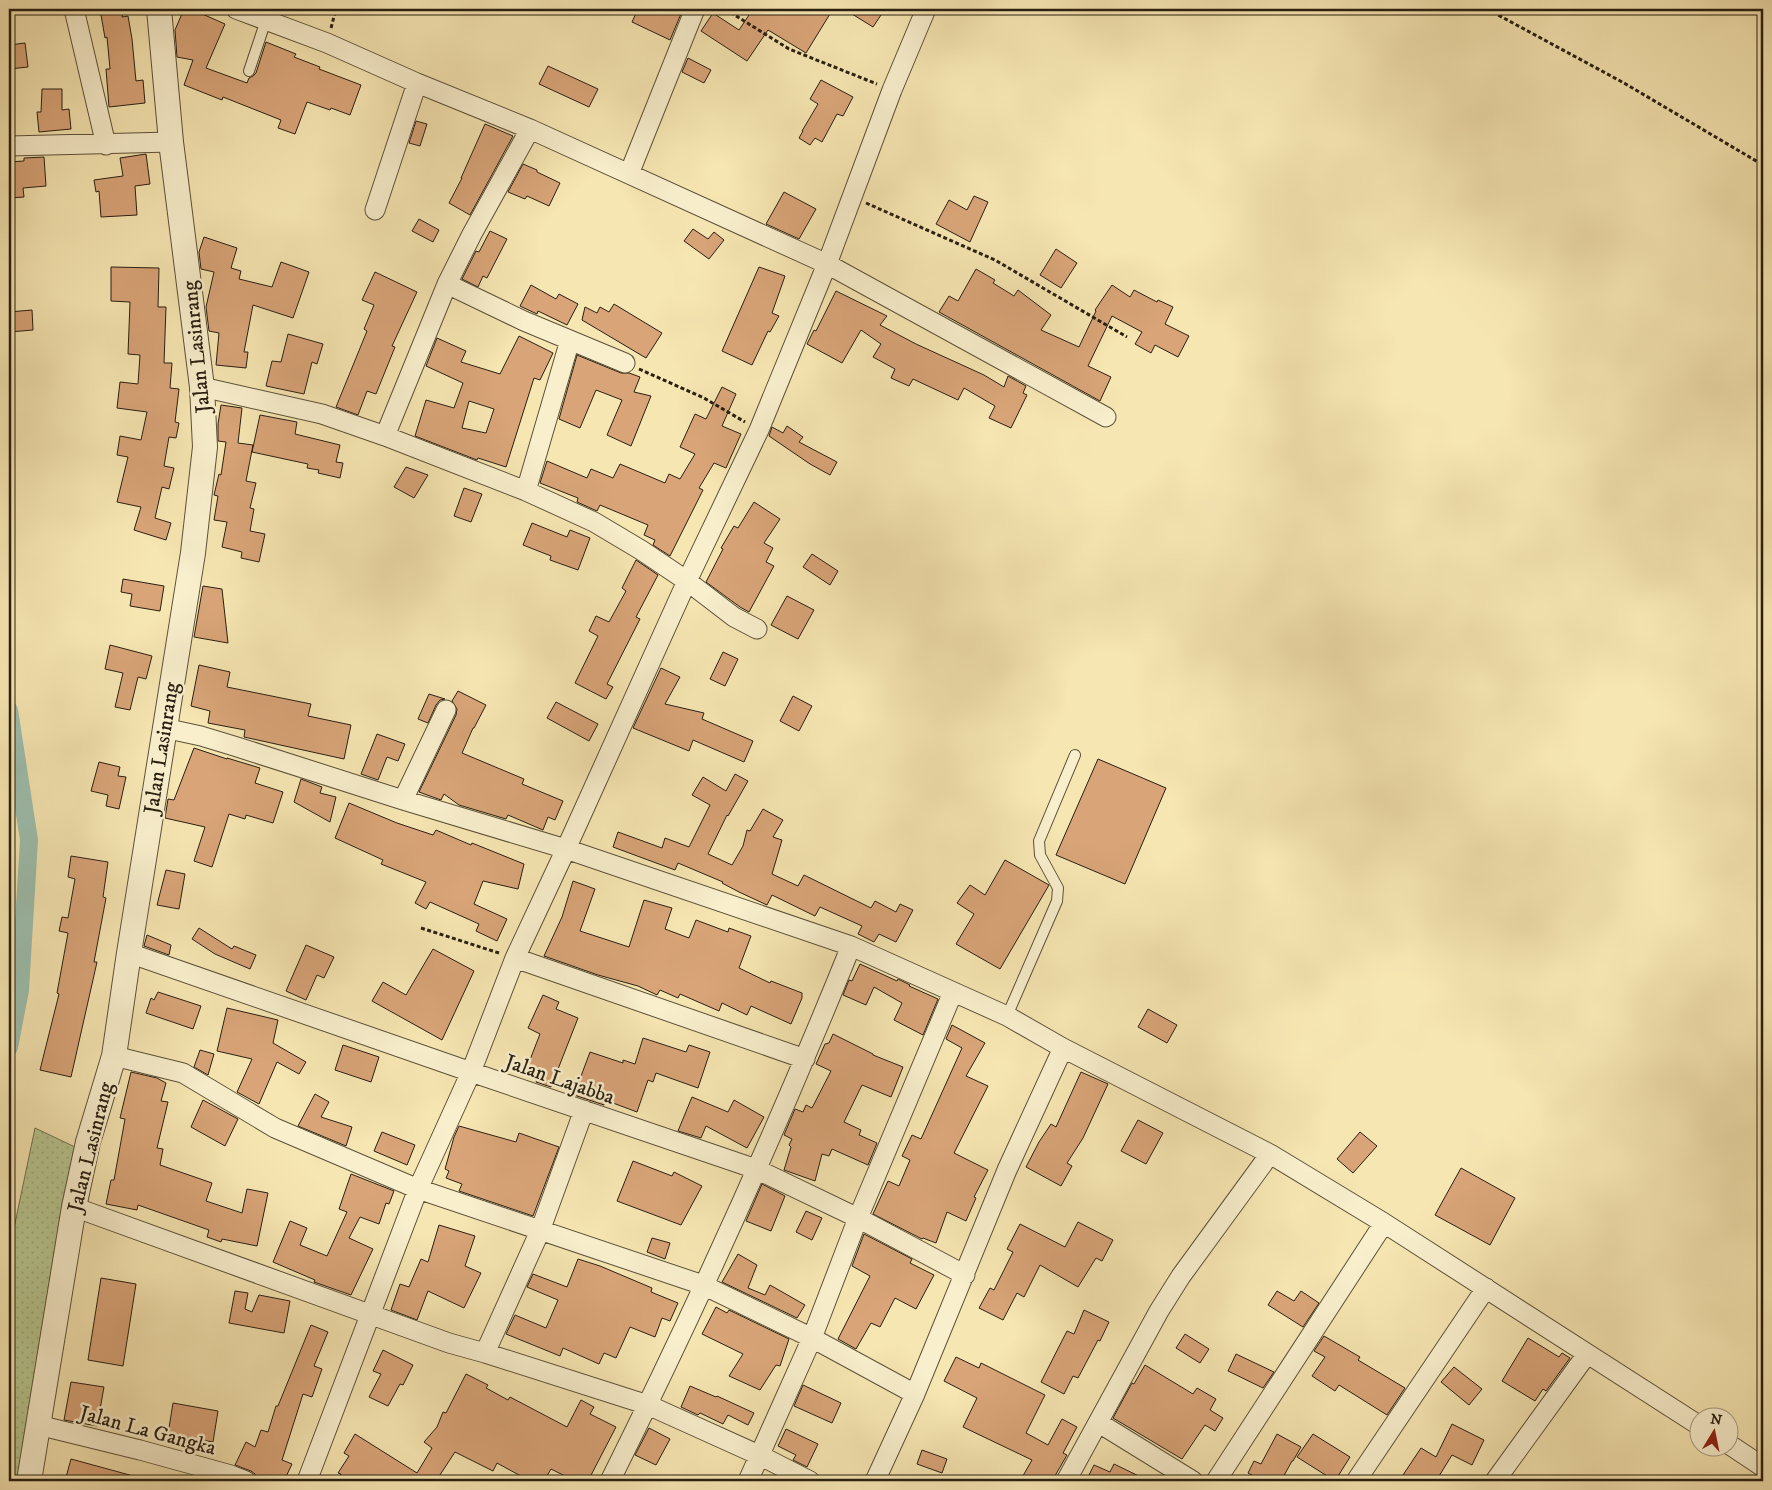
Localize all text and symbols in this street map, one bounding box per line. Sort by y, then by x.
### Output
street label: Jalan Lasinrang [177,279,217,416]
street label: Jalan Lasinrang [138,680,185,818]
street label: Jalan Lajabba [500,1048,618,1111]
street label: Jalan Lasinrang [62,1079,120,1217]
street label: Jalan La Gangka [75,1400,219,1462]
north arrow [1690,1408,1740,1458]
text: N [1709,1410,1724,1430]

